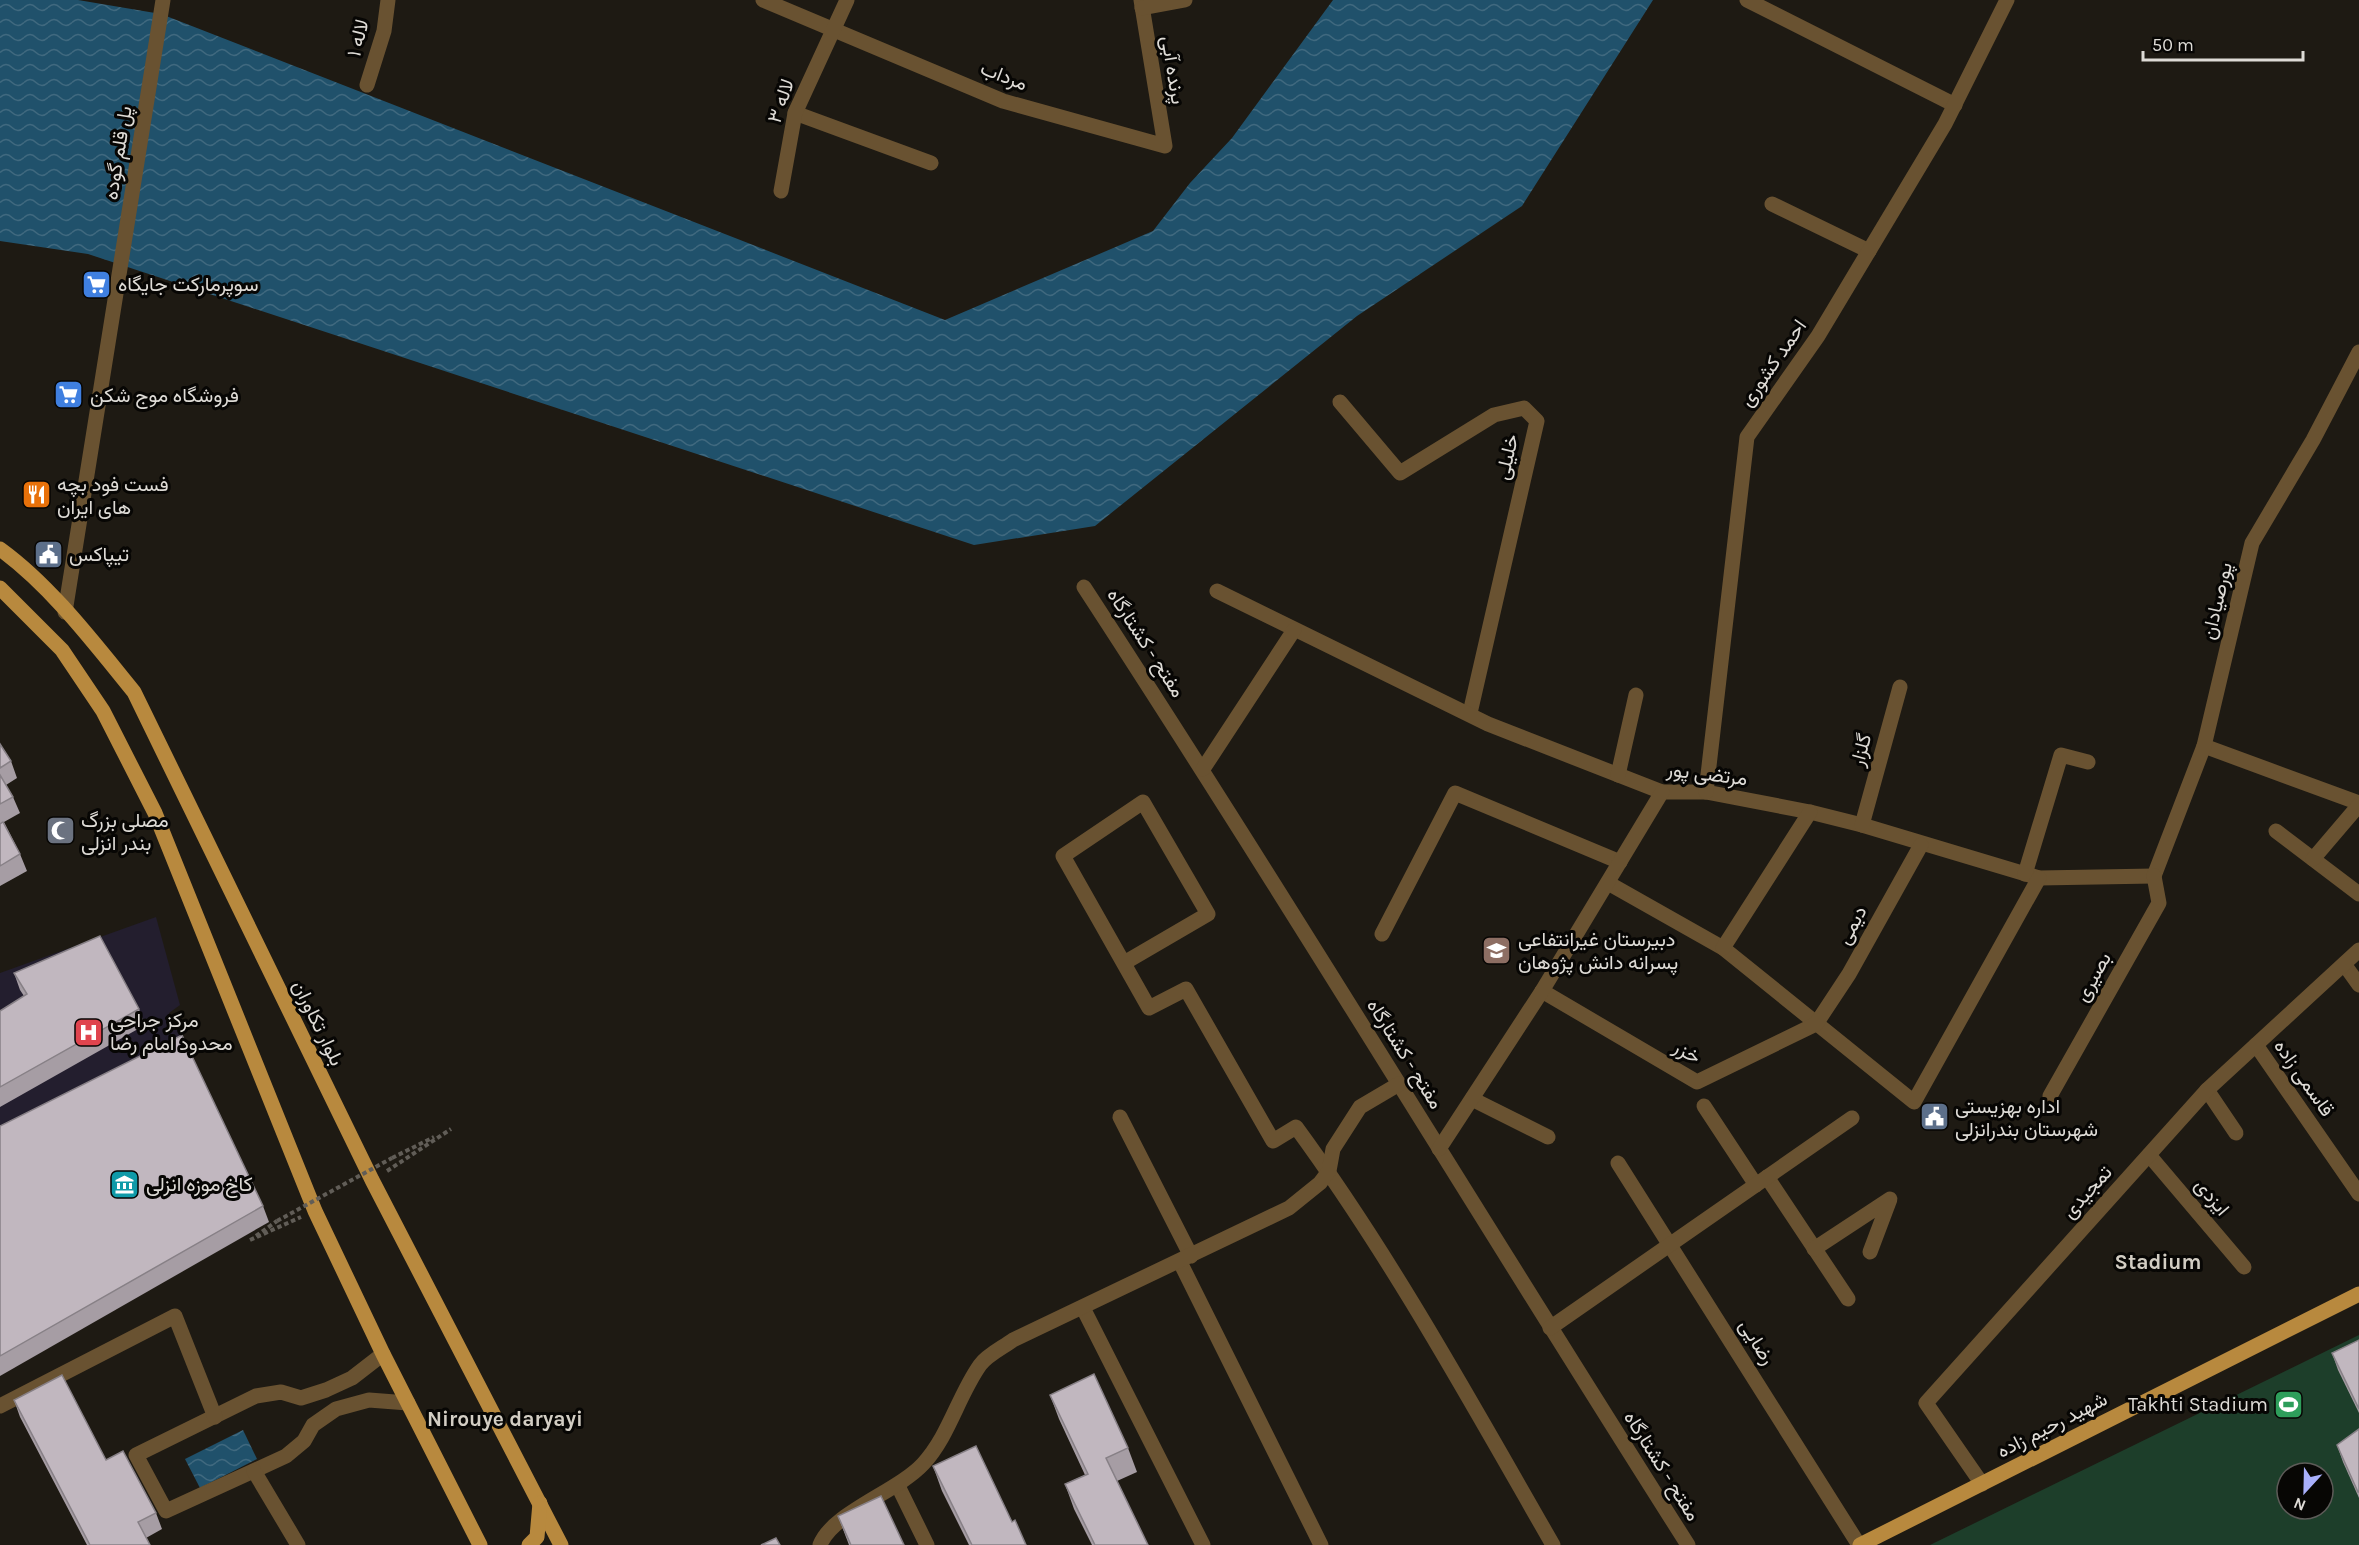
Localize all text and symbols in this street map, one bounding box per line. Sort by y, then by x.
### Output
street label: لاله ۱ [342,17,374,59]
scale bar [2143,24,2304,62]
street label: پرنده آبی [1154,34,1190,106]
text: 50 m [2152,34,2194,56]
street label: مرداب [977,57,1031,96]
street label: لاله ۳ [763,76,799,126]
street label: پل قلم گوده [99,104,139,202]
supermarket icon: سوپرمارکت جایگاه [81,268,113,300]
place label: سوپرمارکت جایگاه [118,273,258,298]
street label: احمد کشوری [1735,315,1812,411]
supermarket icon: فروشگاه موج شکن [53,379,85,411]
place label: فروشگاه موج شکن [90,384,239,409]
street label: خلیلی [1491,432,1523,482]
place label: فست فود بچه های ایران [57,473,169,520]
restaurant icon: فست فود بچه های ایران [20,479,52,511]
public building icon: تیپاکس [32,538,64,570]
place label: تیپاکس [69,543,129,568]
street label: پورصیادان [2197,560,2239,642]
street label: مفتح - کشتارگاه [1101,584,1190,703]
street label: گلزار [1845,731,1877,770]
street label: مرتضی پور [1664,758,1749,792]
place label: مصلی بزرگ بندر انزلی [81,809,169,856]
mosque icon: مصلی بزرگ بندر انزلی [44,815,76,847]
street label: دیمی [1832,902,1872,948]
place label: دبیرستان غیرانتفاعی پسرانه دانش پژوهان [1518,928,1678,976]
school or university icon: دبیرستان غیرانتفاعی پسرانه دانش پژوهان [1481,934,1513,966]
street label: بصیری [2070,948,2117,1006]
street label: بلوار تکاوران [287,977,349,1070]
street label: مفتح - کشتارگاه [1360,995,1448,1114]
place label: مرکز جراحی محدود امام رضا [110,1009,233,1056]
hospital icon: مرکز جراحی محدود امام رضا [73,1016,105,1048]
street label: خزر [1668,1035,1705,1070]
street label: قاسمی زاده [2268,1035,2339,1121]
place label: اداره بهزیستی شهرستان بندرانزلی [1955,1095,2098,1142]
public building icon: اداره بهزیستی شهرستان بندرانزلی [1918,1101,1950,1133]
street label: تمجیدی [2057,1161,2117,1223]
museum icon: کاخ موزه انزلی [109,1168,141,1200]
place label: کاخ موزه انزلی [146,1173,253,1198]
street label: ایزدی [2189,1174,2234,1221]
district label: Stadium [2115,1250,2201,1274]
street label: رضایی [1733,1315,1780,1369]
street label: شهید رحیم زاده [1993,1387,2111,1464]
sports icon: Takhti Stadium [2273,1388,2305,1420]
place label: Takhti Stadium [2128,1393,2268,1416]
district label: Nirouye daryayi [427,1407,583,1431]
street label: مفتح - کشتارگاه [1617,1407,1705,1526]
north arrow [2275,1461,2335,1521]
text: N [2291,1493,2308,1515]

